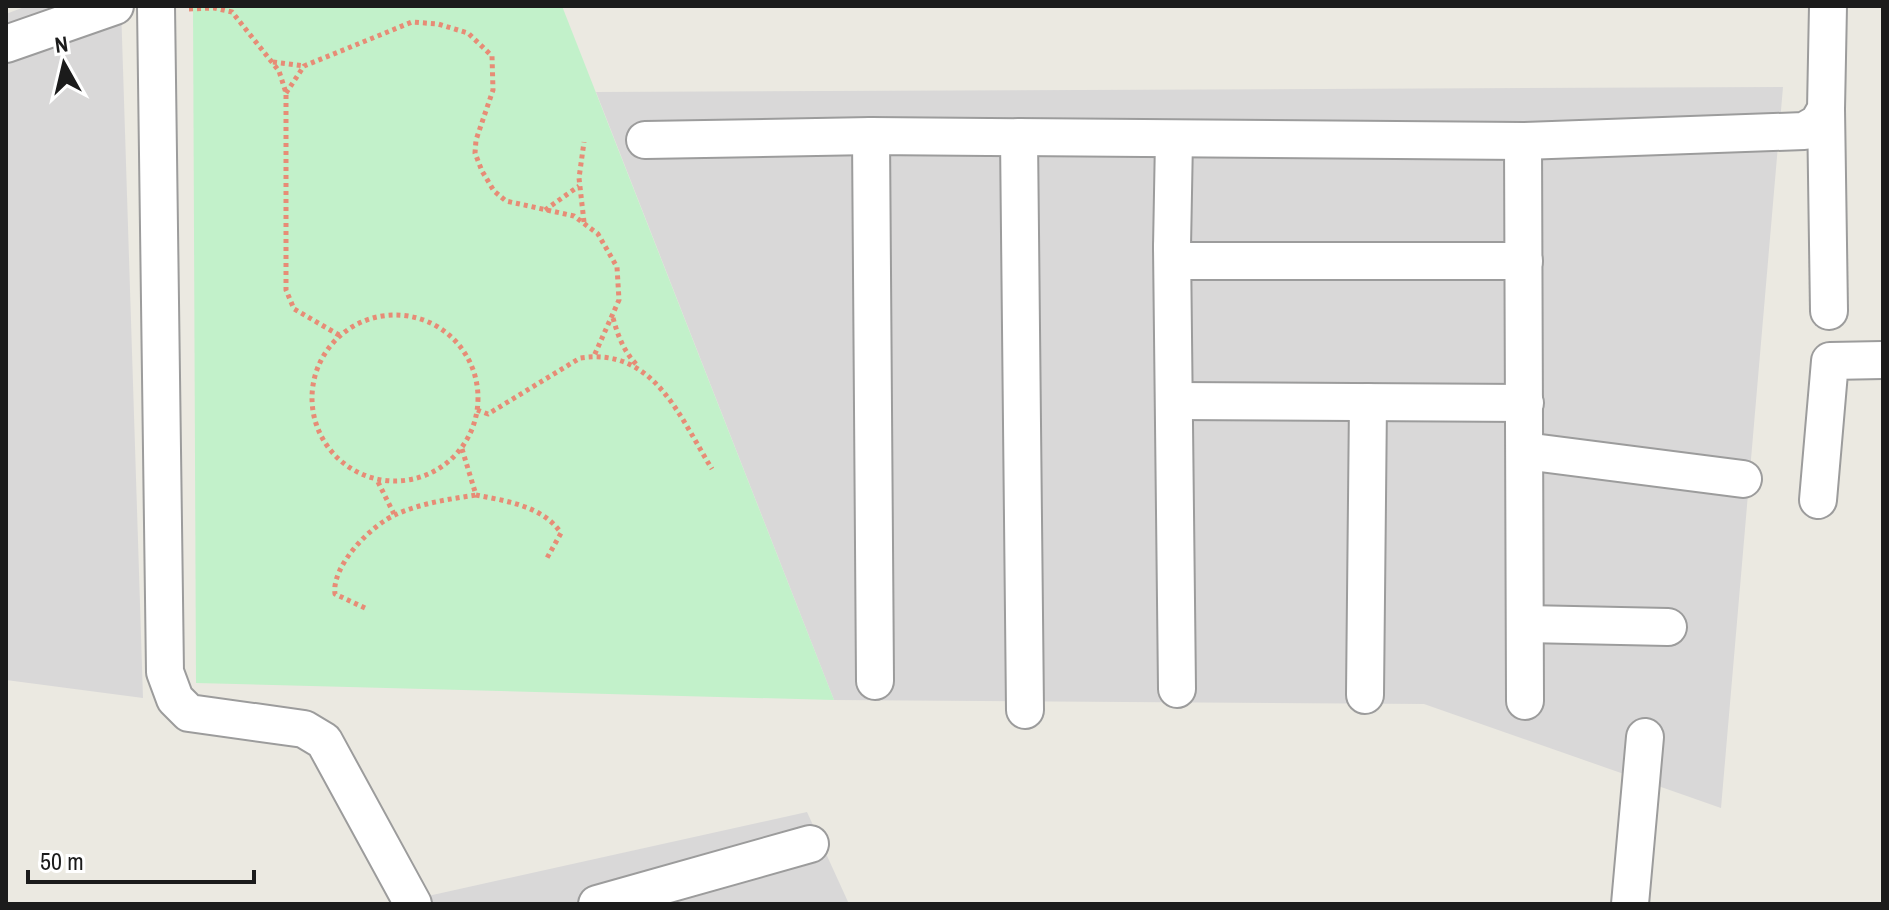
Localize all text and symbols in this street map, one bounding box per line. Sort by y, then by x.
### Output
north arrow [24,24,104,104]
text: N [53,28,70,60]
scale bar [28,834,254,884]
text: 50 m [40,845,84,877]

